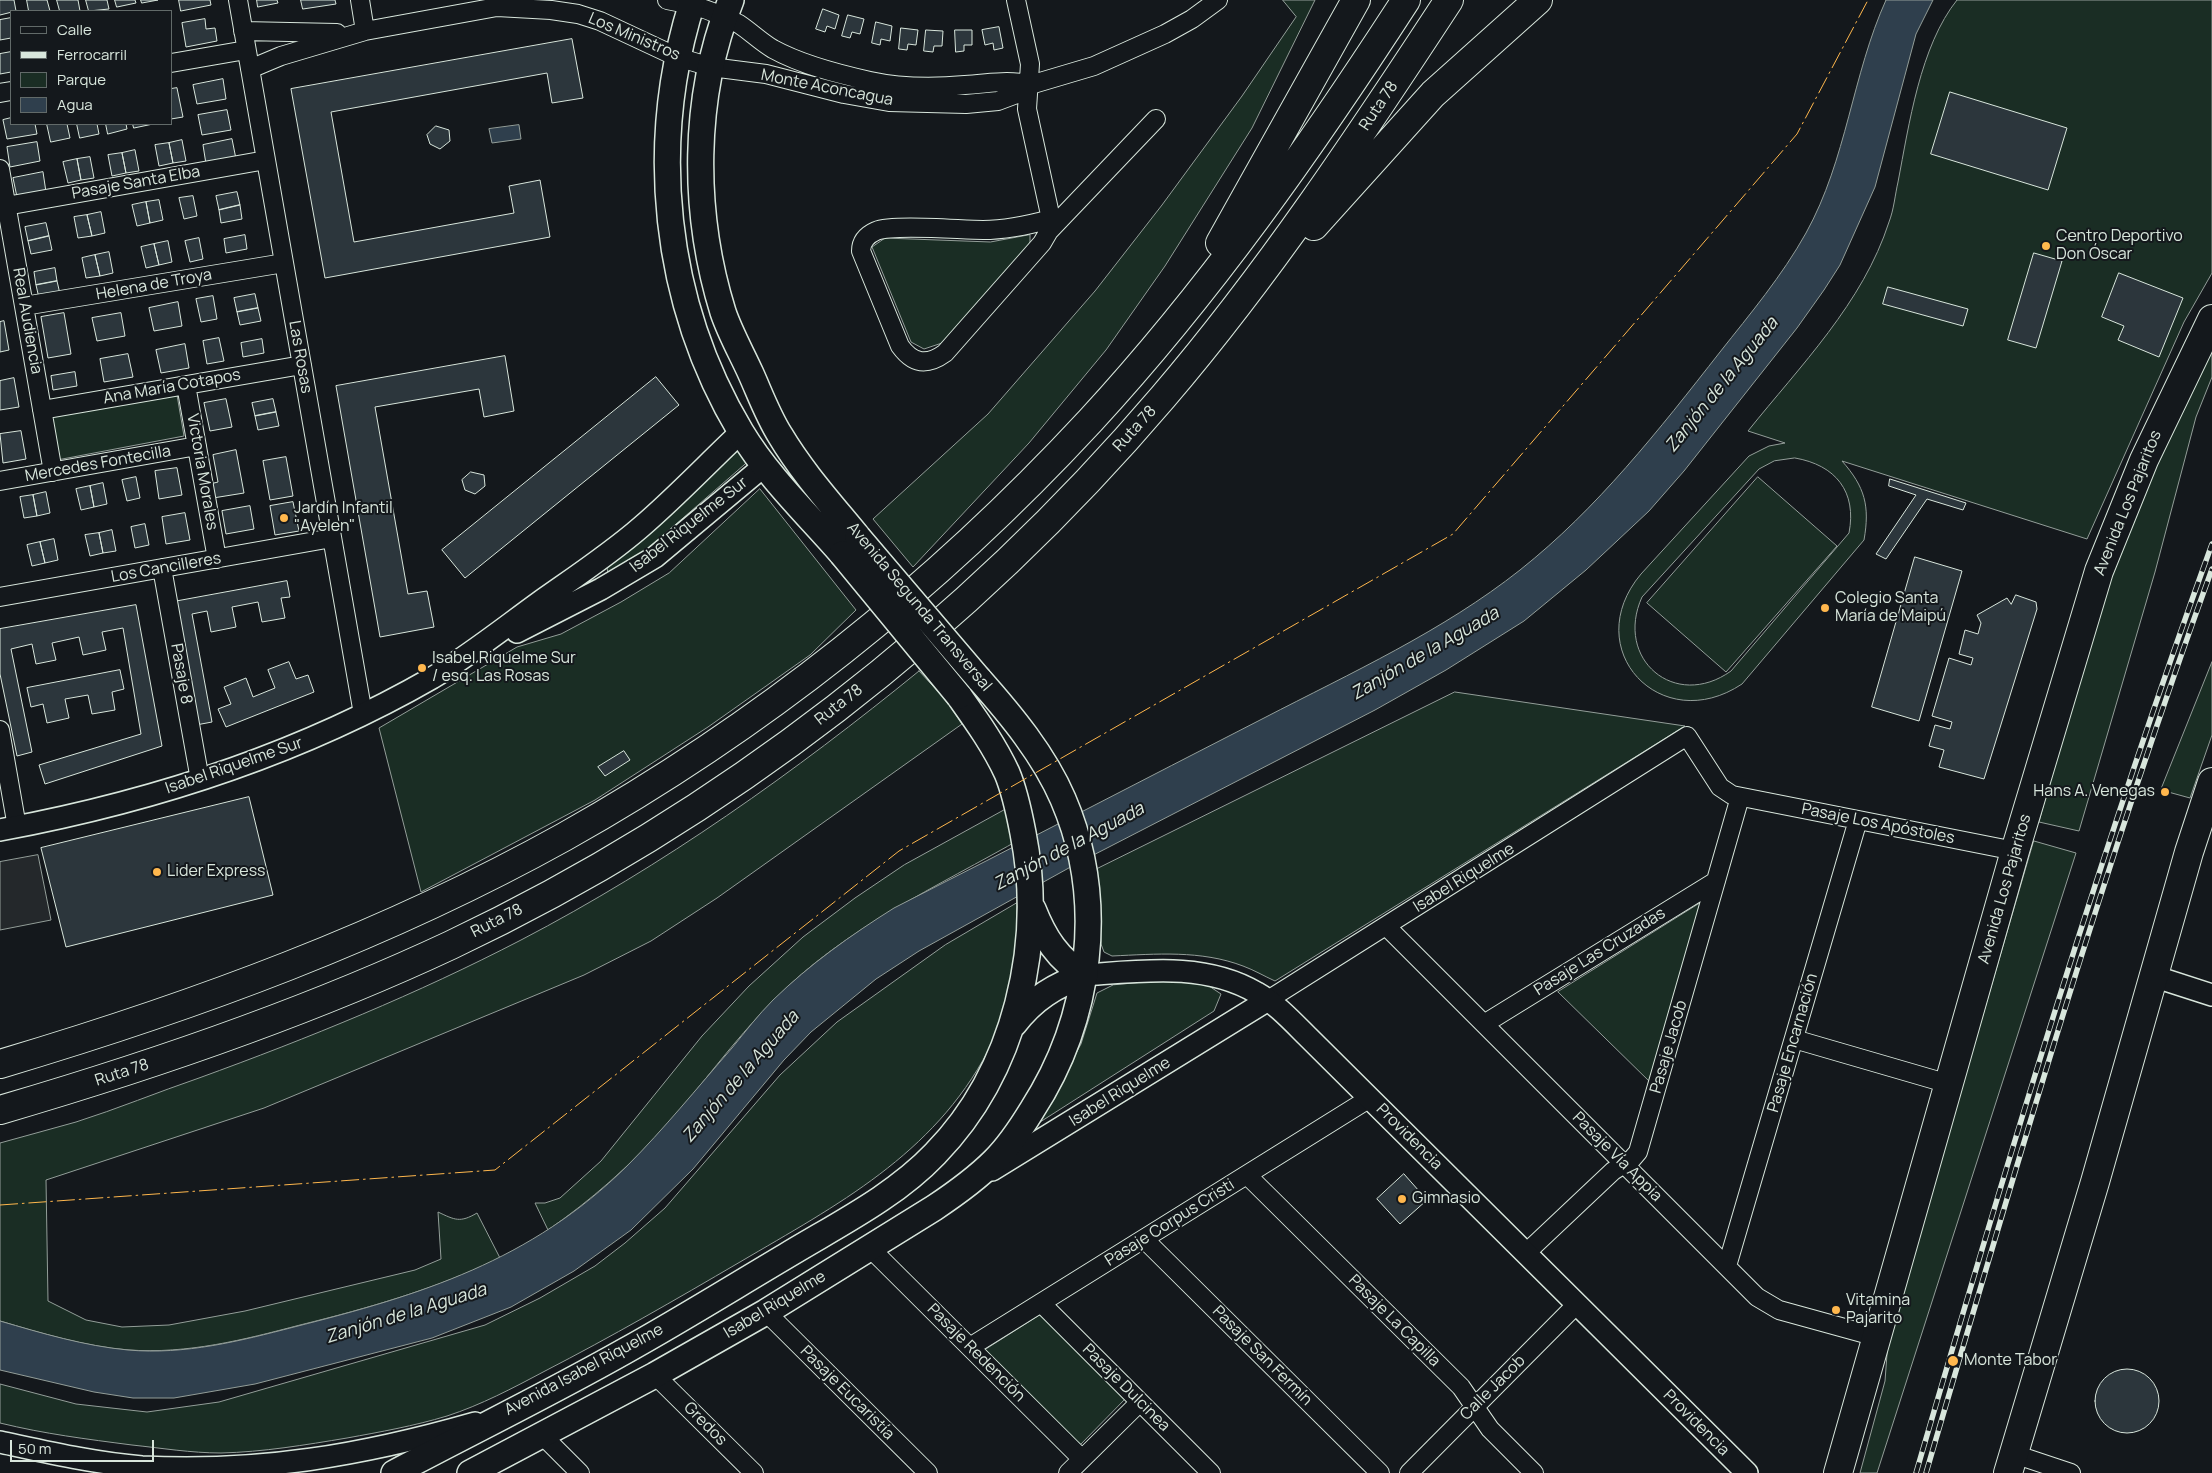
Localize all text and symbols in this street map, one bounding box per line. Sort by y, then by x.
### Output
street label: Los Ministros [585,9,683,65]
legend [10,10,172,125]
text: Calle [57,19,92,40]
text: Ferrocarril [57,44,127,65]
street label: Monte Aconcagua [759,66,895,110]
text: Parque [57,69,106,90]
street label: Ruta 78 [1356,78,1402,134]
text: Agua [57,94,93,115]
street label: Pasaje Santa Elba [70,162,202,204]
place label: Centro Deportivo Don Óscar [2056,227,2183,265]
marker: Centro Deportivo Don Óscar [2040,240,2052,252]
street label: Helena de Troya [95,265,213,305]
street label: Real Audiencia [8,266,46,376]
water label: Zanjón de la Aguada [1661,313,1783,457]
street label: Las Rosas [284,319,316,395]
street label: Ana María Cotapos [102,365,242,409]
street label: Ruta 78 [1109,402,1161,456]
street label: Victoria Morales [182,412,222,532]
street label: Avenida Los Pajaritos [2090,428,2166,578]
street label: Mercedes Fontecilla [24,442,172,486]
street label: Isabel Riquelme Sur [626,473,752,577]
place label: Jardín Infantil "Ayelen" [294,499,393,537]
marker: Jardín Infantil "Ayelen" [278,512,290,524]
street label: Avenida Segunda Transversal [843,519,995,695]
street label: Los Cancilleres [109,549,223,587]
place label: Colegio Santa María de Maipú [1835,589,1946,627]
marker: Colegio Santa María de Maipú [1819,602,1831,614]
water label: Zanjón de la Aguada [1347,603,1503,705]
street label: Pasaje 8 [166,642,196,706]
place label: Isabel Riquelme Sur / esq. Las Rosas [432,649,576,687]
marker: Isabel Riquelme Sur / esq. Las Rosas [416,662,428,674]
street label: Ruta 78 [811,680,867,730]
street label: Isabel Riquelme Sur [163,734,305,798]
place label: Hans A. Venegas [2033,782,2155,802]
marker: Hans A. Venegas [2159,786,2171,798]
water label: Zanjón de la Aguada [990,798,1148,896]
street label: Pasaje Los Apóstoles [1800,800,1956,848]
street label: Avenida Los Pajaritos [1974,812,2036,966]
street label: Isabel Riquelme [1410,839,1518,917]
place label: Lider Express [167,862,265,882]
marker: Lider Express [151,866,163,878]
street label: Ruta 78 [468,900,526,942]
street label: Pasaje Las Cruzadas [1531,904,1669,1000]
street label: Pasaje Encarnación [1764,971,1822,1115]
street label: Pasaje Jacob [1647,998,1691,1096]
water label: Zanjón de la Aguada [678,1007,804,1147]
street label: Isabel Riquelme [1066,1053,1174,1131]
street label: Ruta 78 [93,1055,151,1091]
street label: Providencia [1372,1100,1446,1174]
street label: Pasaje Vía Appia [1568,1108,1666,1206]
street label: Pasaje Corpus Cristi [1102,1175,1238,1271]
place label: Gimnasio [1412,1189,1481,1209]
marker: Gimnasio [1396,1193,1408,1205]
street label: Isabel Riquelme [721,1267,829,1343]
street label: Pasaje La Capilla [1344,1271,1444,1371]
water label: Zanjón de la Aguada [323,1279,489,1349]
place label: Vitamina Pajarito [1846,1291,1910,1329]
street label: Pasaje Redención [923,1300,1029,1406]
street label: Pasaje San Fermín [1208,1302,1316,1410]
marker: Vitamina Pajarito [1830,1304,1842,1316]
street label: Avenida Isabel Riquelme [501,1320,667,1420]
street label: Pasaje Dulcinea [1078,1340,1174,1436]
street label: Pasaje Eucaristía [796,1342,898,1444]
street label: Calle Jacob [1456,1351,1530,1425]
place label: Monte Tabor [1964,1351,2057,1371]
marker: Monte Tabor [1946,1354,1960,1368]
street label: Providencia [1659,1386,1733,1460]
street label: Gredos [679,1398,731,1450]
scale bar [12,1430,156,1462]
text: 50 m [18,1438,52,1459]

